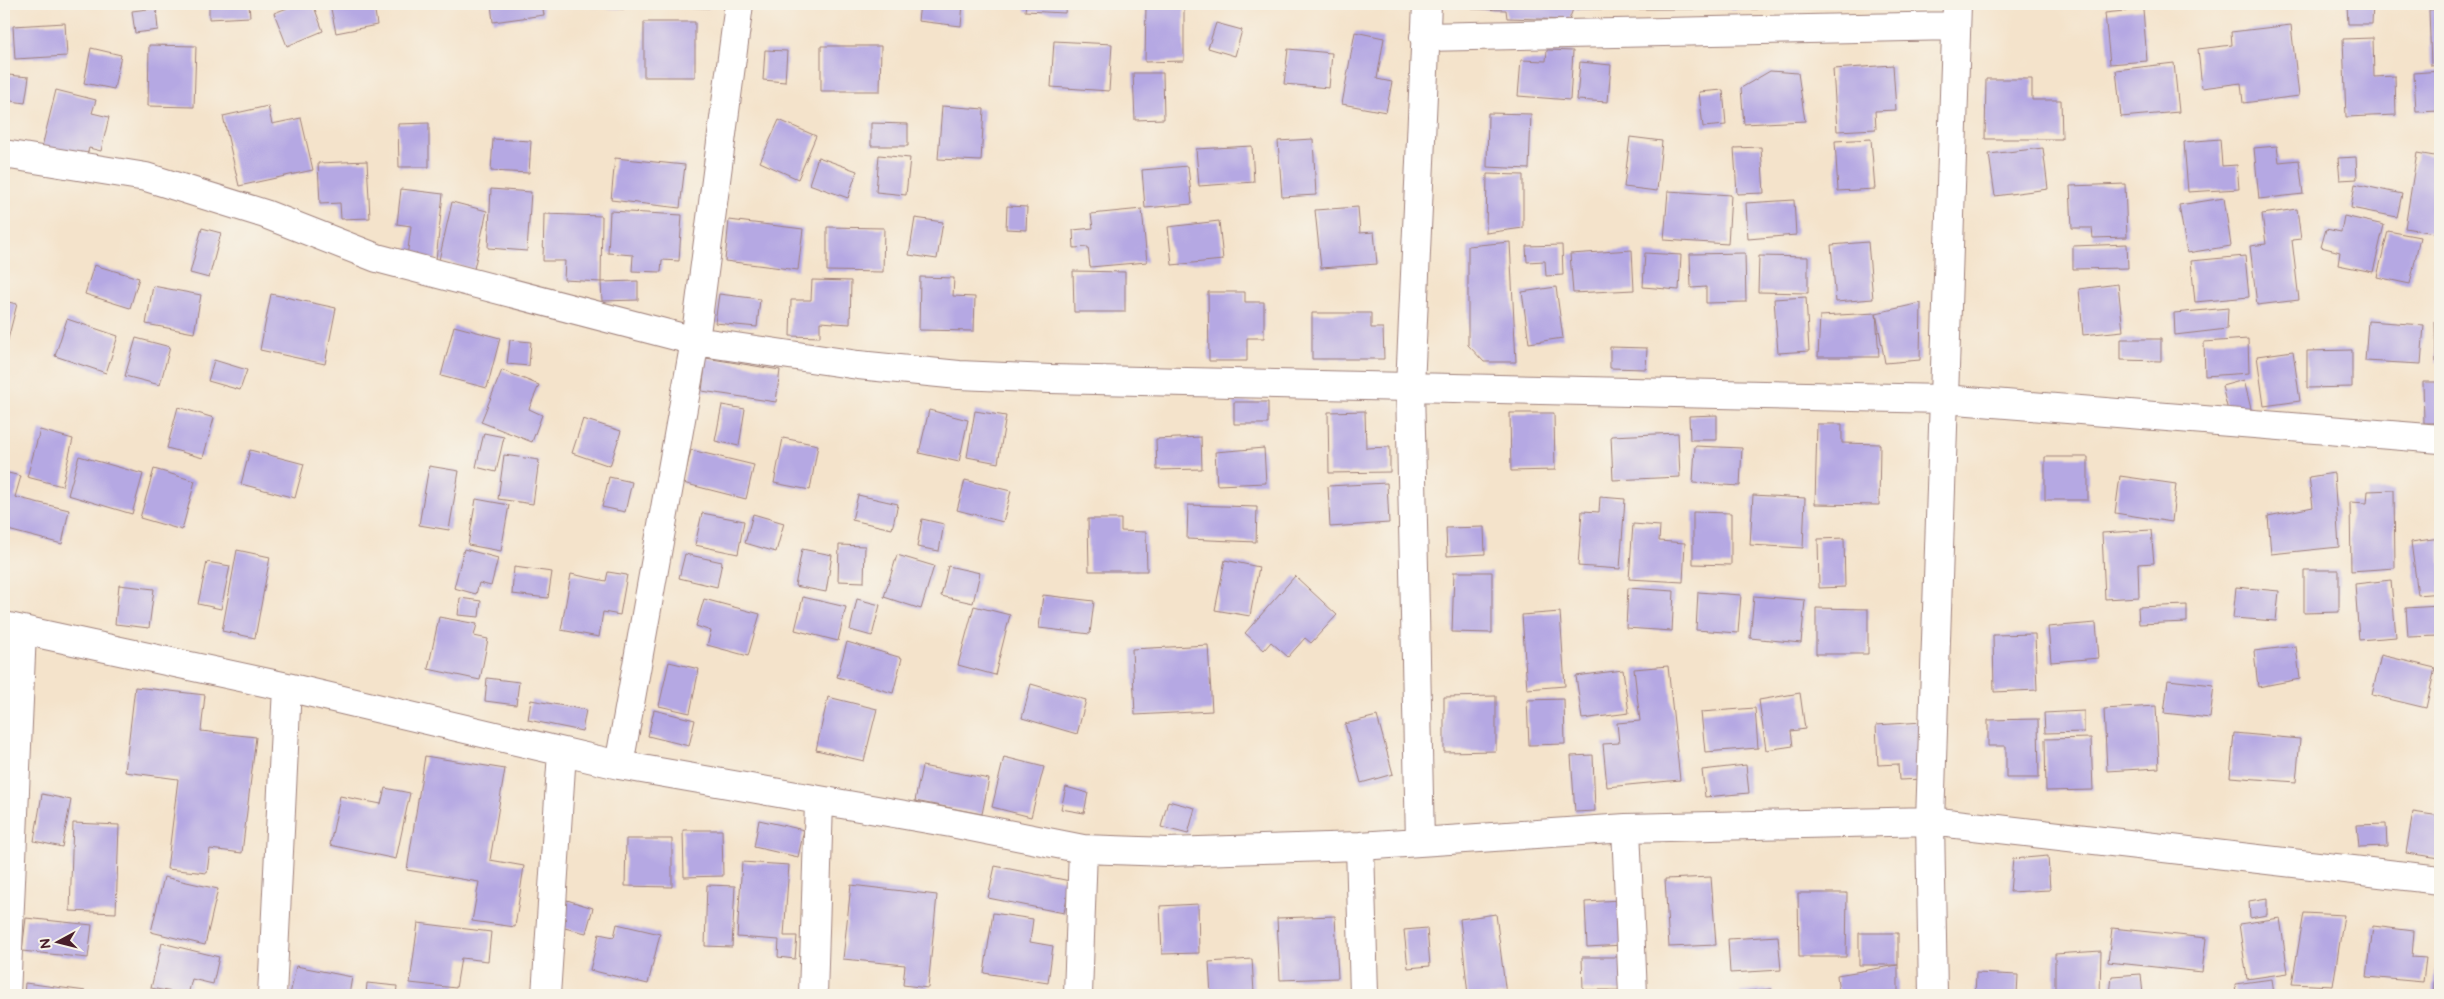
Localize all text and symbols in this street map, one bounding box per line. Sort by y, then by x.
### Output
north arrow [32,916,82,966]
text: N [37,937,55,950]

